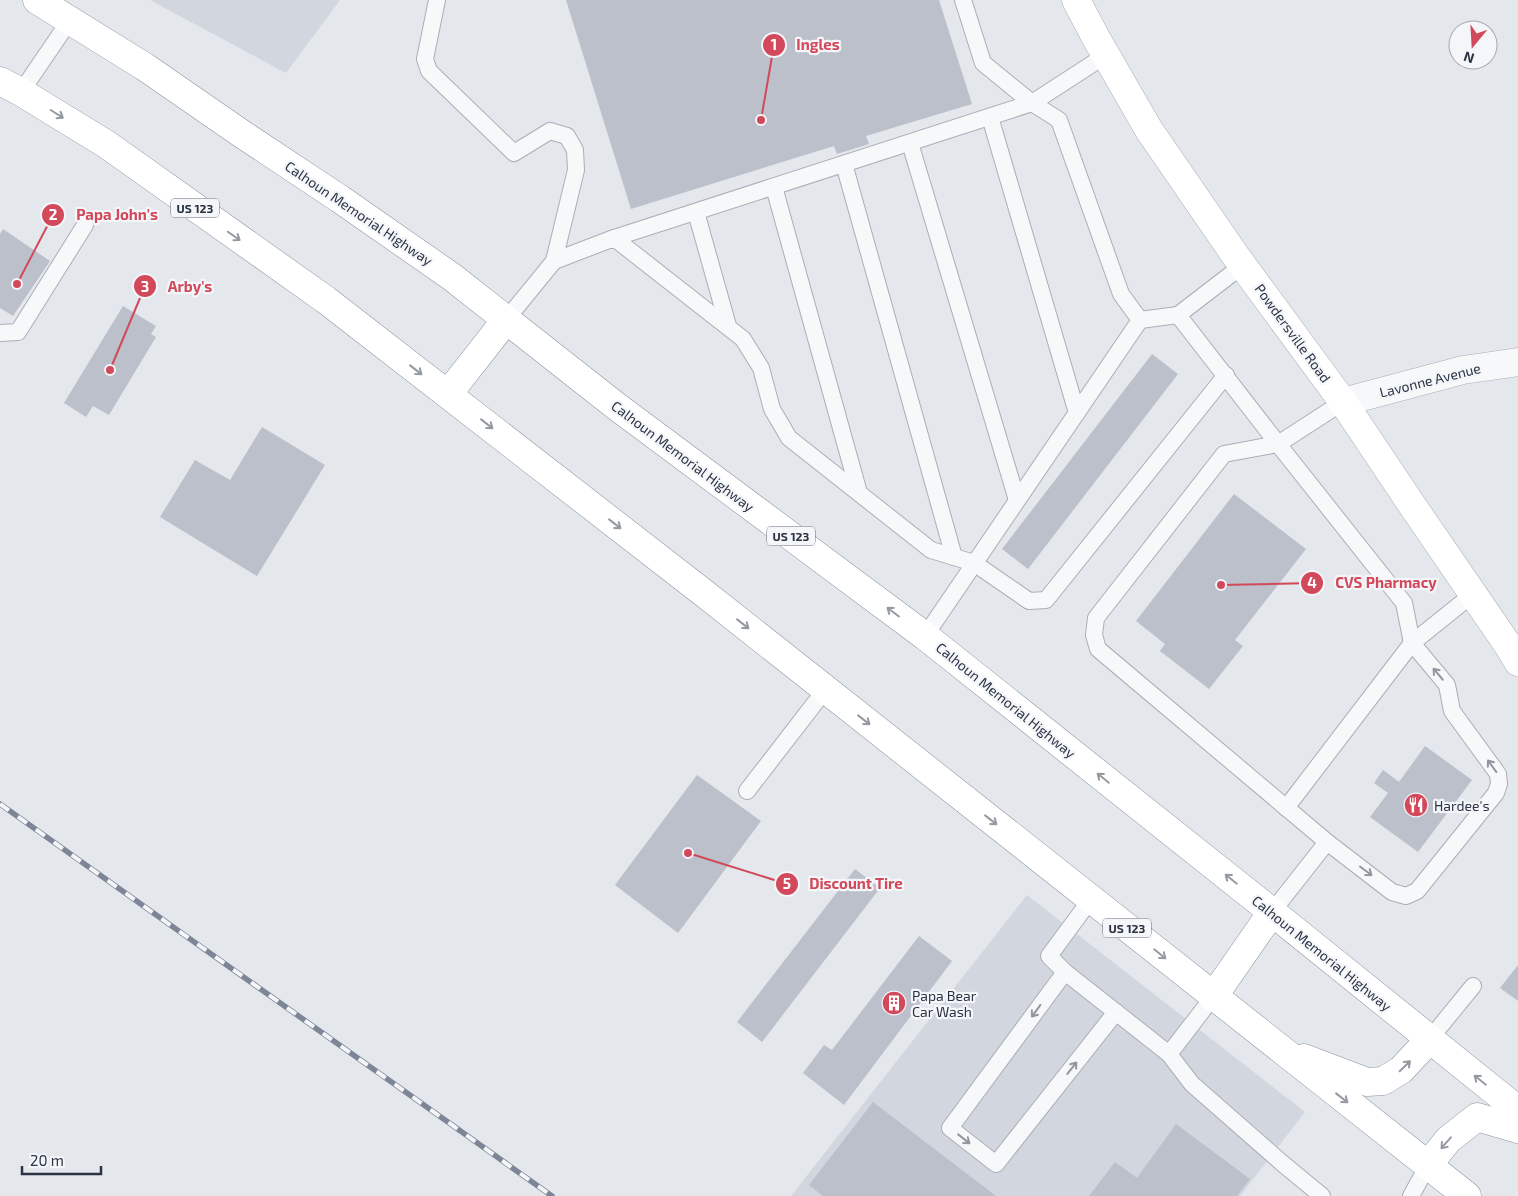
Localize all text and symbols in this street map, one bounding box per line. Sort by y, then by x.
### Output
north arrow [1448,20,1498,70]
callout: Ingles [761,30,850,60]
text: 1 [771,35,777,53]
text: Ingles [796,35,840,53]
text: N [1461,48,1476,67]
one-way arrow [50,110,64,120]
street label: Calhoun Memorial Highway [282,157,436,269]
road number: US 123 [171,198,219,218]
callout: Papa John's [41,200,168,230]
text: 2 [49,205,58,223]
text: Papa John's [76,205,158,223]
one-way arrow [227,231,241,241]
callout: Arby's [133,271,223,301]
text: 3 [141,277,149,295]
text: Arby's [168,277,212,296]
street label: Powdersville Road [1251,280,1335,386]
street label: Lavonne Avenue [1378,359,1482,401]
one-way arrow [409,364,422,375]
street label: Calhoun Memorial Highway [608,397,758,516]
one-way arrow [480,419,493,430]
one-way arrow [608,519,622,529]
road number: US 123 [767,526,815,546]
callout: CVS Pharmacy [1300,568,1447,598]
text: 4 [1307,573,1317,591]
text: CVS Pharmacy [1335,573,1437,592]
one-way arrow [887,607,901,618]
one-way arrow [736,619,750,629]
street label: Calhoun Memorial Highway [933,639,1080,762]
one-way arrow [1432,668,1443,681]
one-way arrow [857,714,870,725]
one-way arrow [1486,760,1497,773]
one-way arrow [1097,773,1110,784]
restaurant icon: Hardee's [1403,792,1429,818]
place label: Hardee's [1434,797,1490,814]
one-way arrow [984,815,997,826]
one-way arrow [1359,866,1372,877]
callout: Discount Tire [774,869,913,899]
text: 5 [783,874,791,892]
text: Discount Tire [809,874,903,892]
one-way arrow [1224,874,1237,885]
street label: Calhoun Memorial Highway [1249,892,1396,1015]
road number: US 123 [1103,918,1151,938]
one-way arrow [1153,948,1166,959]
place label: Papa Bear Car Wash [912,987,977,1020]
building icon: Papa Bear Car Wash [881,990,907,1016]
one-way arrow [1031,1004,1042,1017]
one-way arrow [1398,1060,1411,1072]
one-way arrow [1066,1062,1077,1075]
one-way arrow [1474,1074,1487,1085]
one-way arrow [1335,1093,1349,1103]
one-way arrow [957,1133,970,1144]
one-way arrow [1440,1137,1452,1150]
scale bar [22,1144,101,1176]
text: 20 m [30,1151,64,1169]

